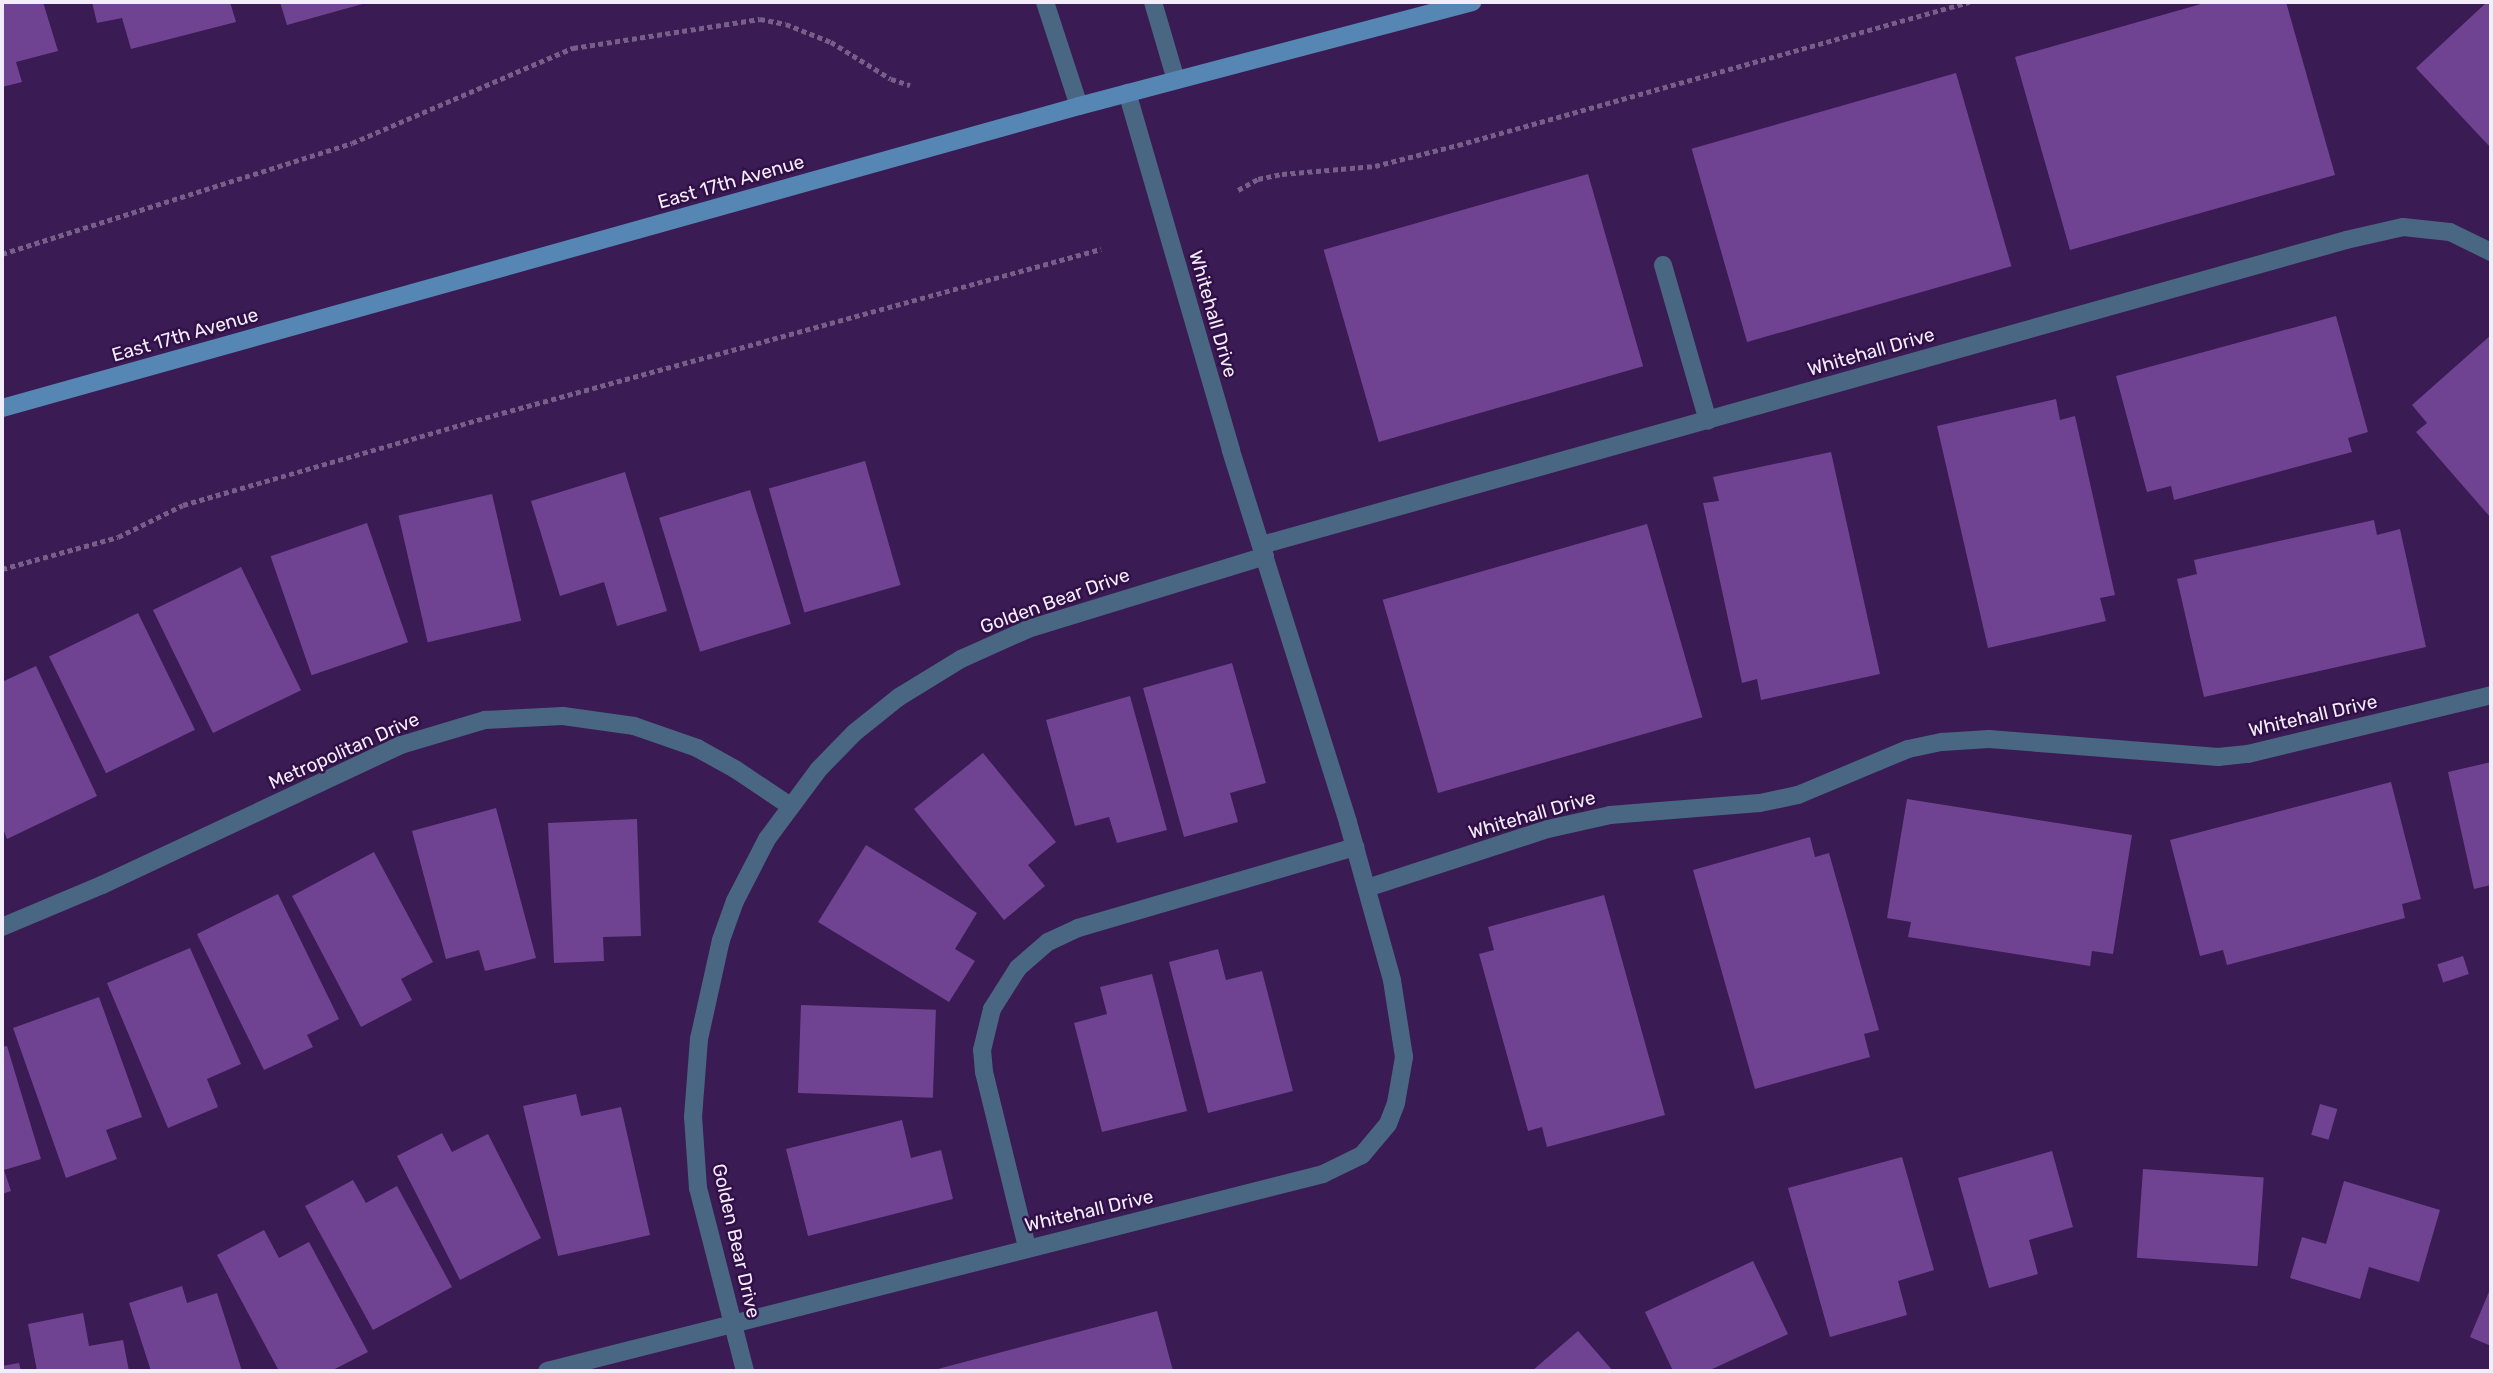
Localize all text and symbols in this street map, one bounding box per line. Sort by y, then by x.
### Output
street label: East 17th Avenue [655,150,807,214]
street label: Whitehall Drive [1184,248,1242,380]
street label: East 17th Avenue [109,303,261,367]
street label: Whitehall Drive [1805,323,1937,381]
street label: Golden Bear Drive [977,563,1133,639]
street label: Whitehall Drive [2247,690,2379,742]
street label: Metropolitan Drive [265,708,423,794]
street label: Whitehall Drive [1466,786,1598,844]
street label: Golden Bear Drive [707,1161,765,1321]
street label: Whitehall Drive [1023,1185,1155,1237]

